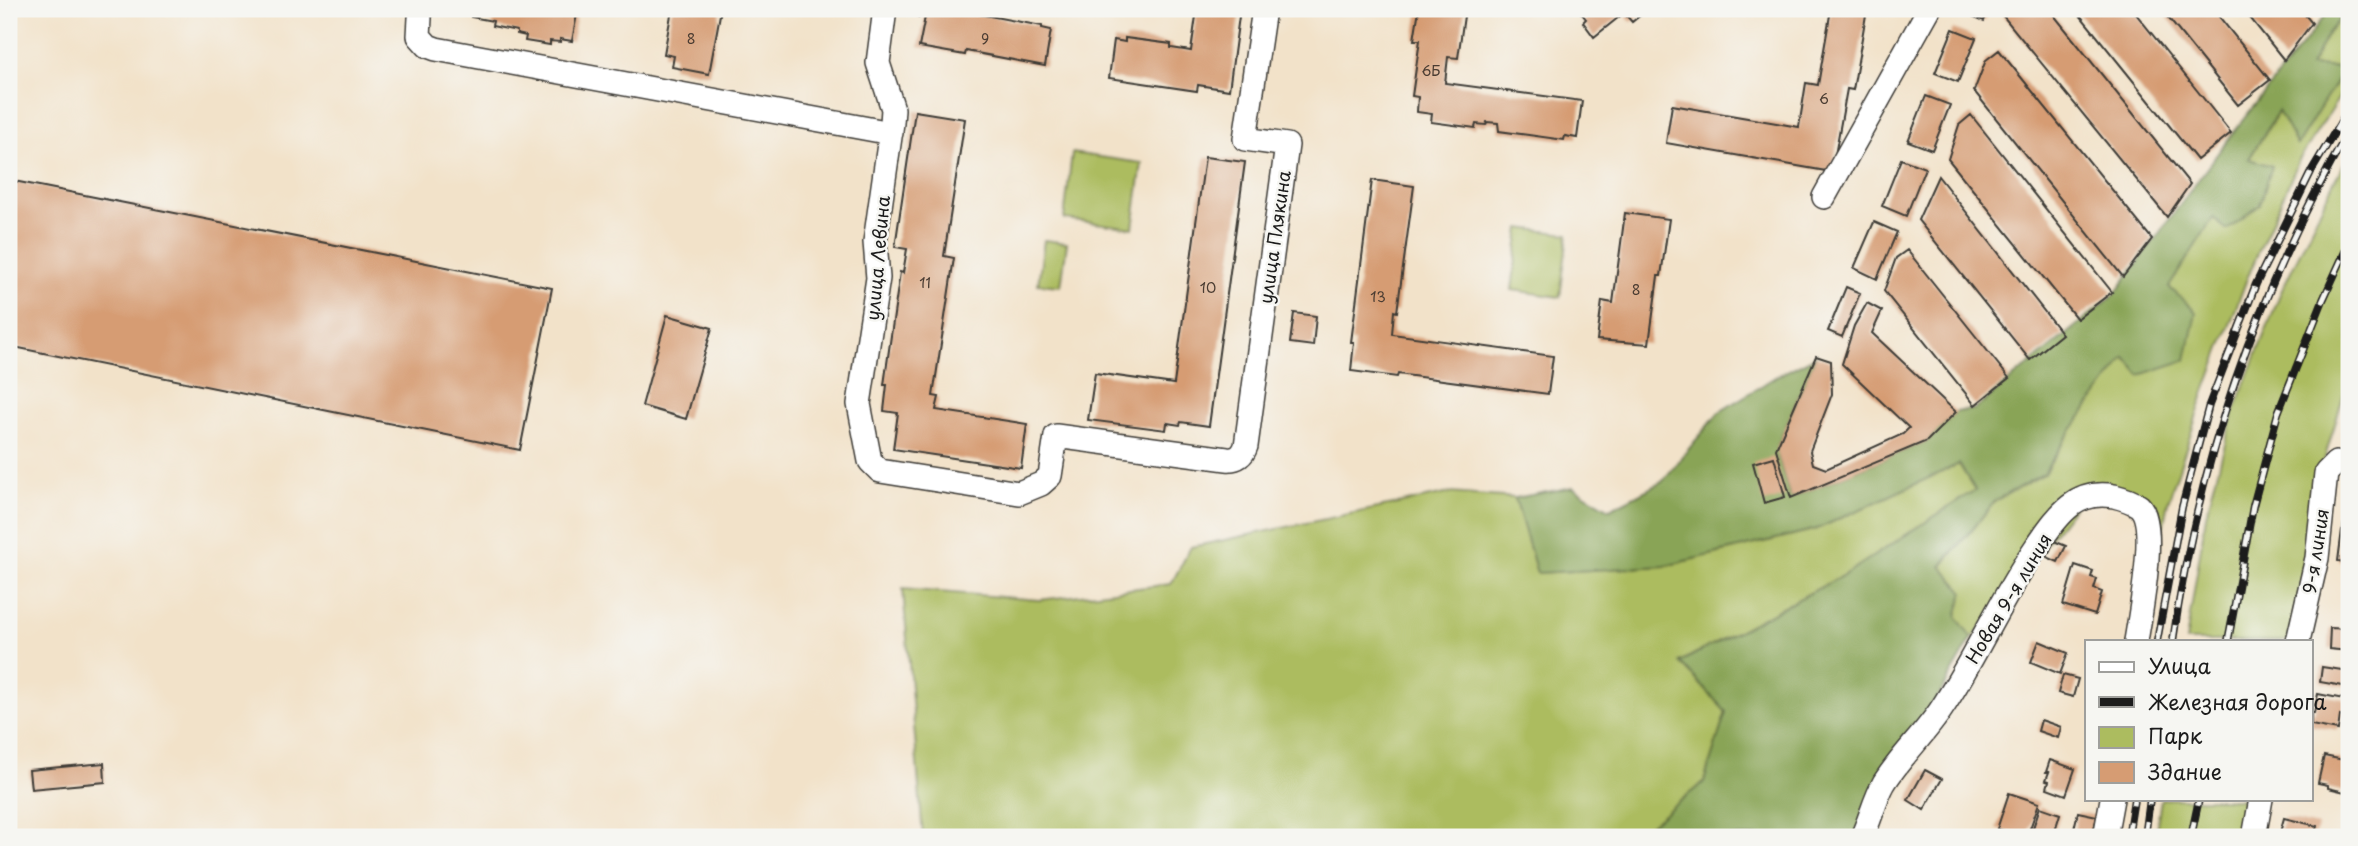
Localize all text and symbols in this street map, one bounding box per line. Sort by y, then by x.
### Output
house number: 8 [687,28,695,49]
house number: 9 [981,28,989,49]
house number: 6Б [1422,60,1440,81]
house number: 6 [1819,88,1829,109]
street label: улица Плякина [1251,168,1297,305]
street label: улица Левина [858,194,896,322]
house number: 11 [919,272,931,293]
house number: 10 [1200,277,1216,298]
house number: 8 [1632,279,1640,300]
house number: 13 [1370,286,1386,307]
street label: 9-я линия [2295,506,2335,596]
street label: Новая 9-я линия [1958,527,2058,669]
legend [2085,640,2312,800]
text: Улица [2148,649,2211,681]
text: Железная дорога [2148,685,2326,717]
text: Парк [2148,719,2203,751]
text: Здание [2148,755,2222,787]

